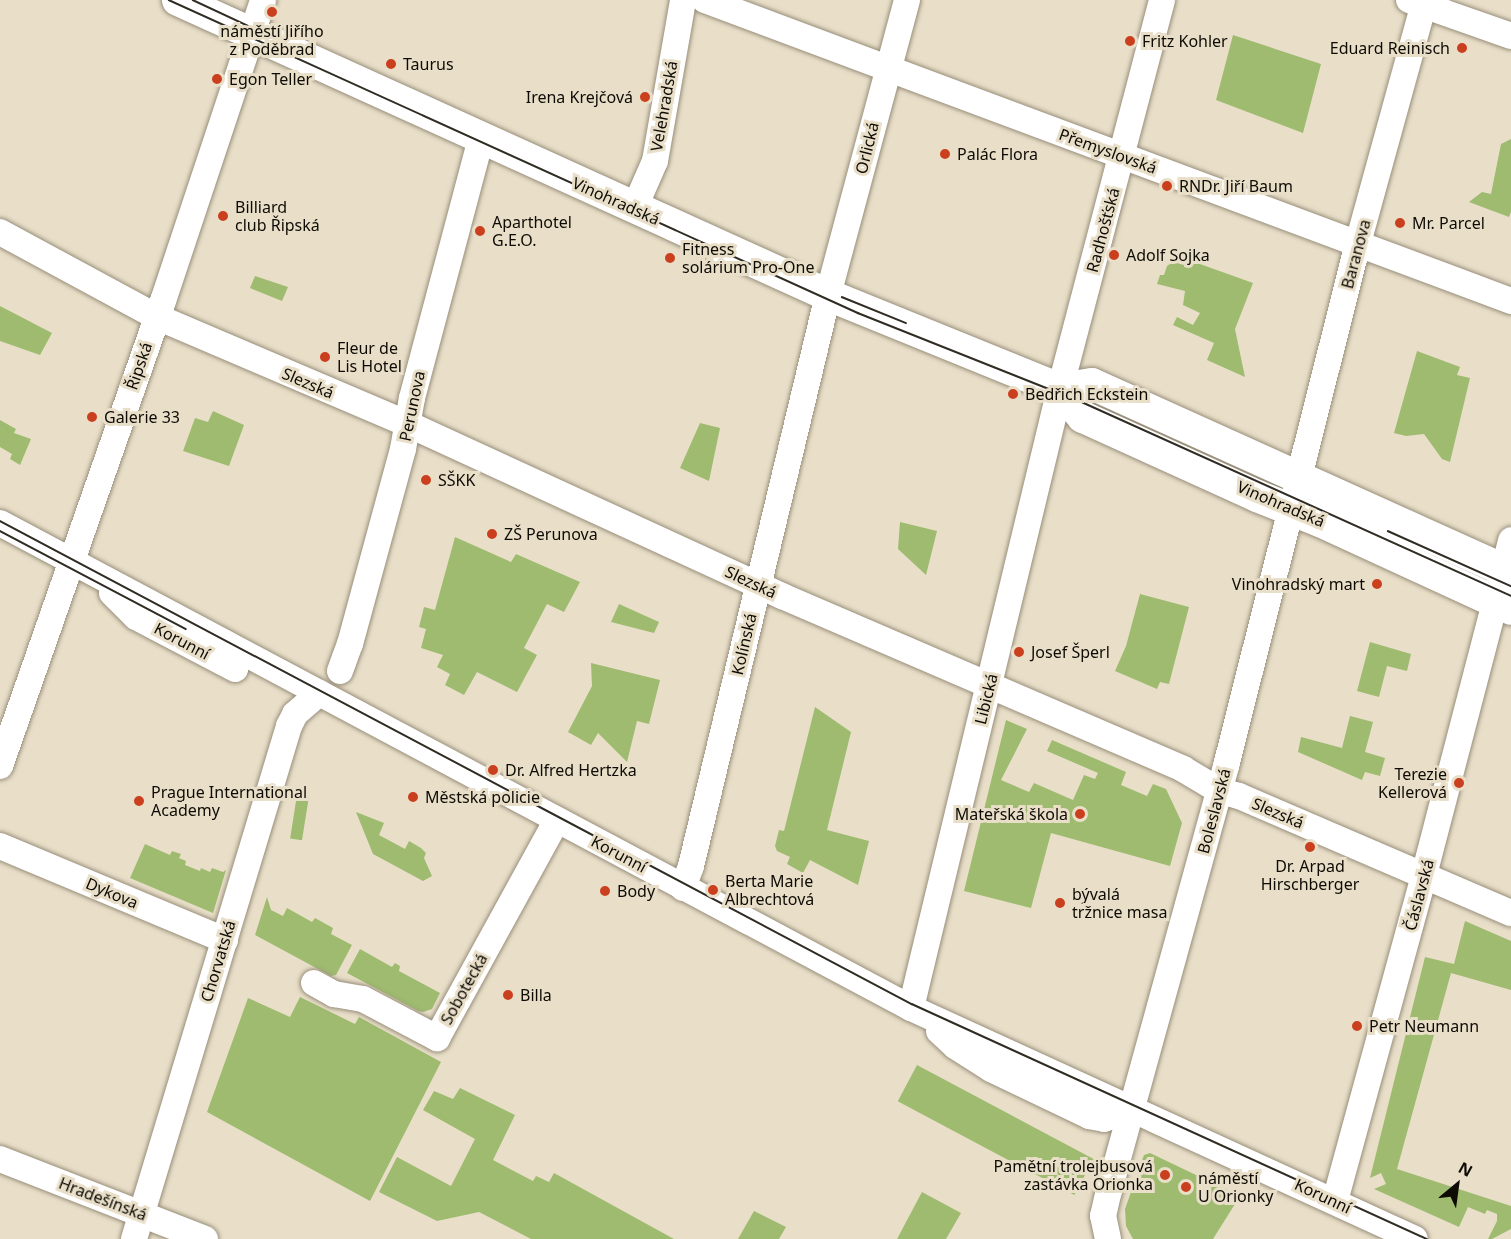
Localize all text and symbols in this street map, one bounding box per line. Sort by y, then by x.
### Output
marker: náměstí Jiřího z Poděbrad [265,5,279,19]
place label: náměstí Jiřího z Poděbrad [220,21,324,59]
place label: Fritz Kohler [1142,31,1228,51]
marker: Fritz Kohler [1123,34,1137,48]
place label: Eduard Reinisch [1330,38,1450,58]
marker: Eduard Reinisch [1455,41,1469,55]
place label: Taurus [403,54,454,74]
marker: Taurus [384,57,398,71]
street label: Velehradská [647,59,681,153]
place label: Egon Teller [229,69,312,89]
marker: Egon Teller [210,72,224,86]
place label: Irena Krejčová [526,87,633,107]
marker: Irena Krejčová [638,90,652,104]
street label: Orlická [851,120,883,176]
street label: Přemyslovská [1057,124,1159,178]
place label: Palác Flora [957,144,1038,164]
marker: Palác Flora [938,147,952,161]
street label: Vinohradská [569,173,663,229]
place label: RNDr. Jiří Baum [1179,176,1293,196]
marker: RNDr. Jiří Baum [1160,179,1174,193]
street label: Radhošťská [1082,186,1124,274]
place label: Billiard club Řipská [235,197,320,235]
marker: Billiard club Řipská [216,209,230,223]
place label: Aparthotel G.E.O. [492,212,572,250]
place label: Mr. Parcel [1412,213,1485,233]
marker: Mr. Parcel [1393,216,1407,230]
street label: Baranova [1338,217,1374,291]
marker: Aparthotel G.E.O. [473,224,487,238]
place label: Fitness solárium Pro-One [682,239,814,277]
place label: Adolf Sojka [1126,245,1210,265]
marker: Adolf Sojka [1107,248,1121,262]
marker: Fitness solárium Pro-One [663,251,677,265]
place label: Fleur de Lis Hotel [337,338,402,376]
street label: Řipská [122,340,156,392]
marker: Fleur de Lis Hotel [318,350,332,364]
street label: Slezská [279,364,337,402]
street label: Perunova [395,369,429,443]
place label: Bedřich Eckstein [1025,384,1148,404]
marker: Bedřich Eckstein [1006,387,1020,401]
place label: Galerie 33 [104,407,180,427]
marker: Galerie 33 [85,410,99,424]
place label: SŠKK [438,470,475,490]
marker: SŠKK [419,473,433,487]
street label: Vinohradská [1234,477,1328,531]
place label: ZŠ Perunova [504,524,598,544]
marker: ZŠ Perunova [485,527,499,541]
street label: Slezská [722,562,780,602]
place label: Vinohradský mart [1232,574,1365,594]
marker: Vinohradský mart [1370,577,1384,591]
street label: Kolínská [728,611,760,677]
street label: Korunní [151,618,213,664]
place label: Josef Šperl [1031,642,1110,662]
marker: Josef Šperl [1012,645,1026,659]
street label: Libická [970,672,1002,726]
place label: Dr. Alfred Hertzka [505,760,637,780]
marker: Dr. Alfred Hertzka [486,763,500,777]
place label: Terezie Kellerová [1378,764,1447,802]
street label: Boleslavská [1193,766,1235,856]
marker: Terezie Kellerová [1452,776,1466,790]
place label: Prague International Academy [151,782,307,820]
place label: Městská policie [425,787,540,807]
marker: Městská policie [406,790,420,804]
marker: Prague International Academy [132,794,146,808]
street label: Slezská [1249,794,1307,832]
place label: Mateřská škola [955,804,1068,824]
marker: Mateřská škola [1073,807,1087,821]
street label: Korunní [588,831,650,877]
marker: Dr. Arpad Hirschberger [1303,840,1317,854]
place label: Dr. Arpad Hirschberger [1261,856,1359,894]
street label: Čáslavská [1400,857,1438,933]
place label: Berta Marie Albrechtová [725,871,814,909]
street label: Dykova [83,873,141,913]
place label: Body [617,881,655,901]
marker: Berta Marie Albrechtová [706,883,720,897]
marker: Body [598,884,612,898]
place label: bývalá tržnice masa [1072,884,1167,922]
marker: bývalá tržnice masa [1053,896,1067,910]
street label: Chorvatská [196,918,240,1004]
street label: Sobotecká [437,950,491,1028]
place label: Billa [520,985,552,1005]
marker: Billa [501,988,515,1002]
place label: Petr Neumann [1369,1016,1479,1036]
marker: Petr Neumann [1350,1019,1364,1033]
north arrow [1427,1155,1487,1215]
place label: Pamětní trolejbusová zastávka Orionka [994,1156,1153,1194]
text: N [1455,1156,1477,1182]
marker: Pamětní trolejbusová zastávka Orionka [1158,1168,1172,1182]
place label: náměstí U Orionky [1198,1168,1273,1206]
street label: Hradešínská [56,1173,150,1225]
street label: Korunní [1292,1175,1354,1217]
marker: náměstí U Orionky [1179,1180,1193,1194]

